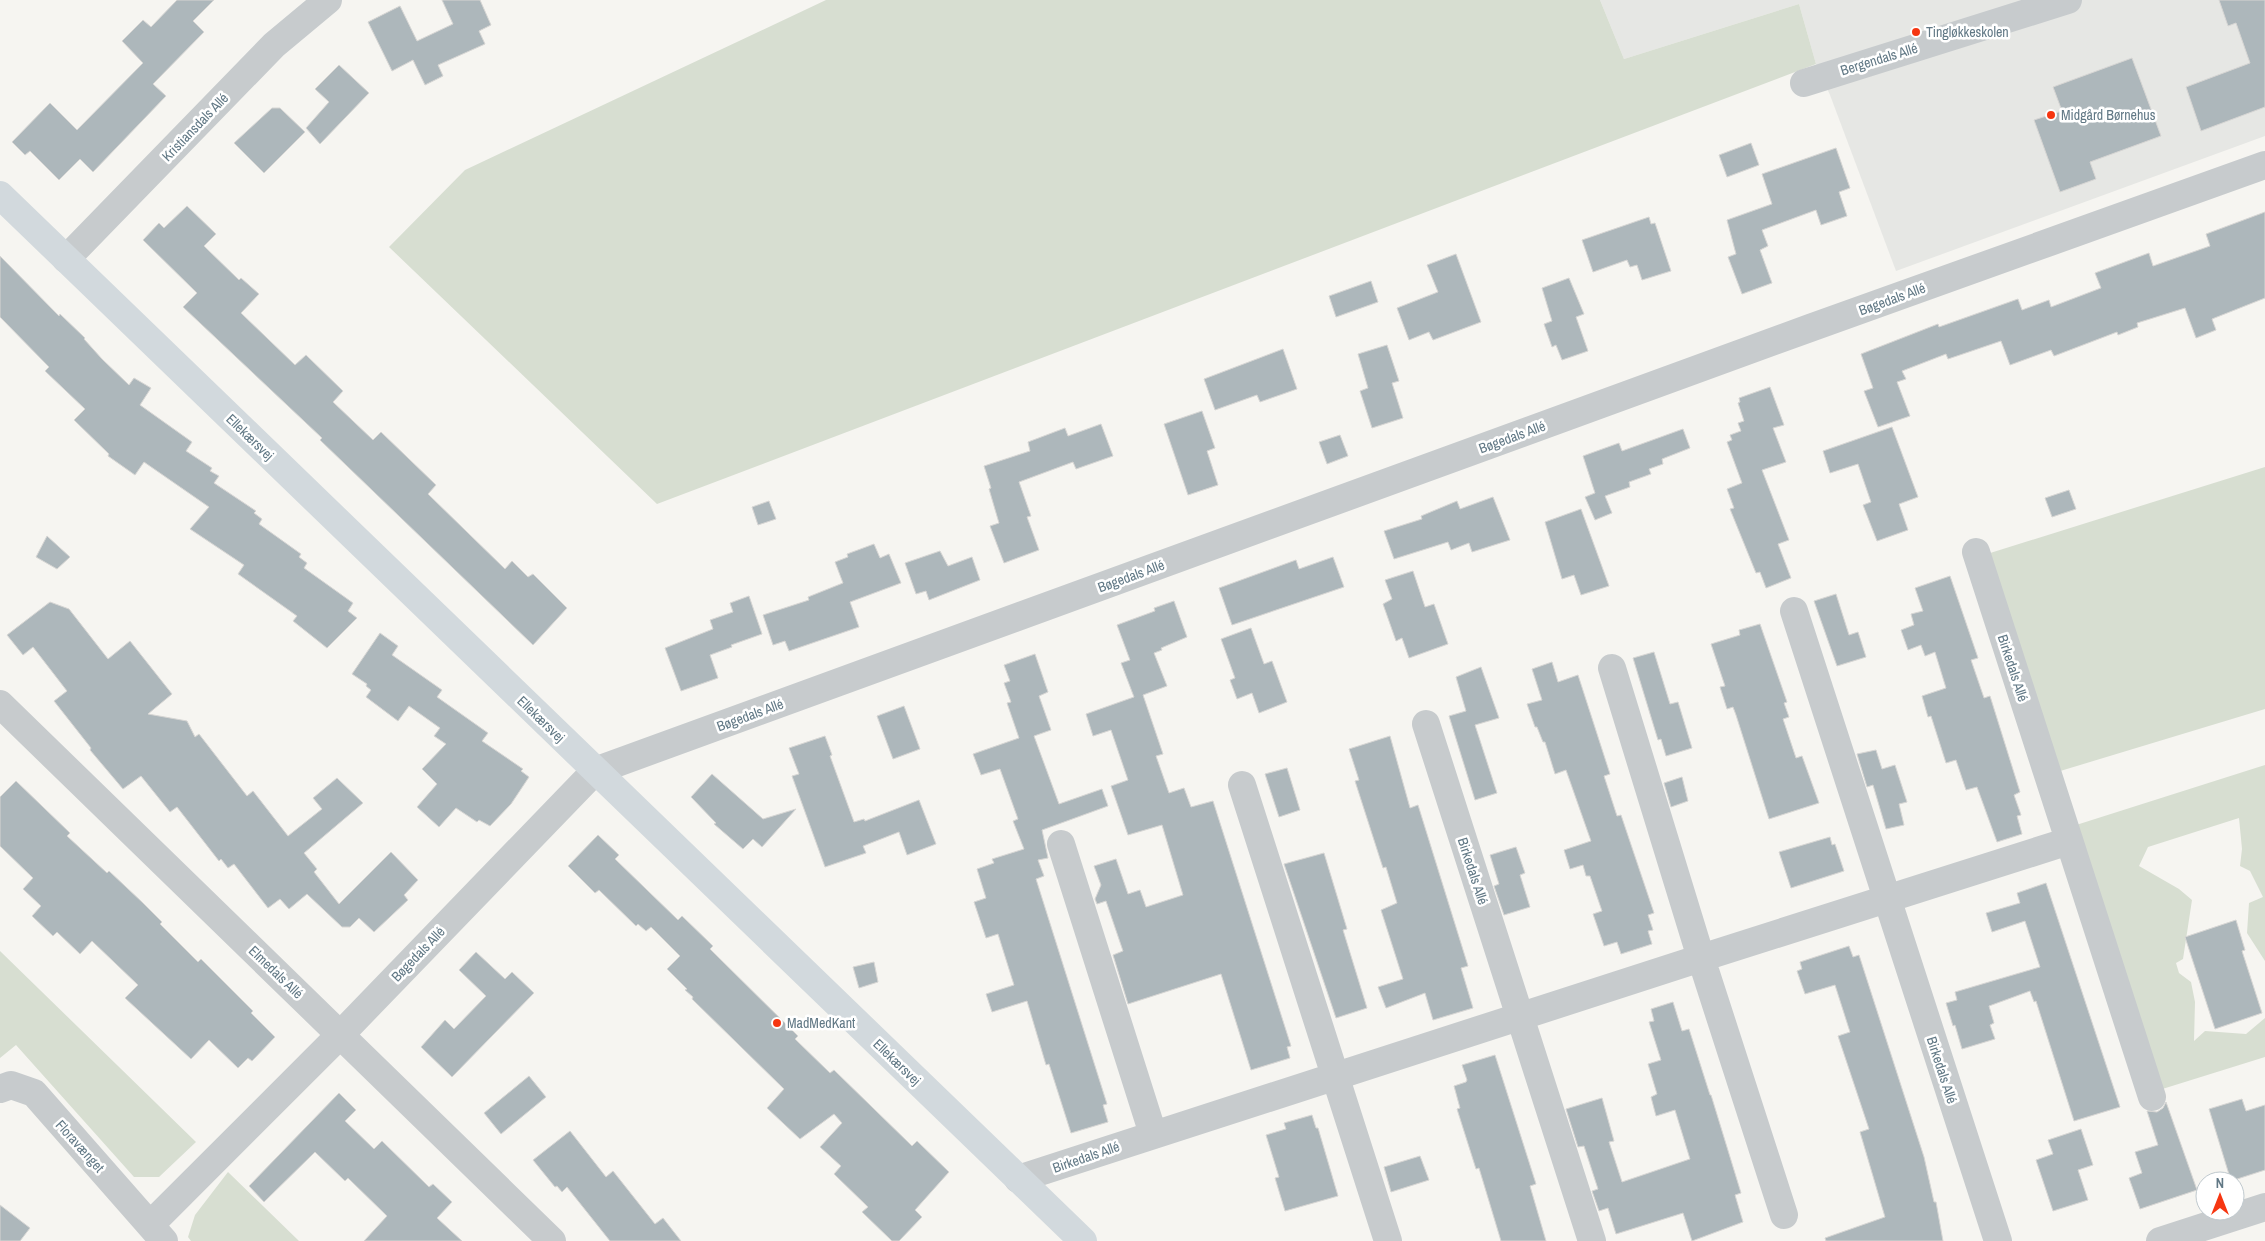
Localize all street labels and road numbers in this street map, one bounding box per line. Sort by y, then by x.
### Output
street label: Bergendals Allé [1838,39,1920,79]
street label: Kristiansdals Allé [158,89,232,165]
street label: Bøgedals Allé [1856,279,1928,319]
street label: Ellekærsvej [222,410,278,464]
street label: Bøgedals Allé [1476,417,1548,457]
street label: Bøgedals Allé [1095,556,1167,596]
street label: Birkedals Allé [1994,632,2032,704]
street label: Ellekærsvej [513,692,569,746]
street label: Bøgedals Allé [714,695,786,735]
street label: Birkedals Allé [1454,835,1492,907]
street label: Bøgedals Allé [387,923,449,985]
street label: Elmedals Allé [245,942,307,1002]
street label: Birkedals Allé [1923,1034,1961,1106]
street label: Ellekærsvej [869,1035,925,1089]
street label: Floravænget [52,1116,108,1176]
street label: Birkedals Allé [1050,1137,1122,1177]

